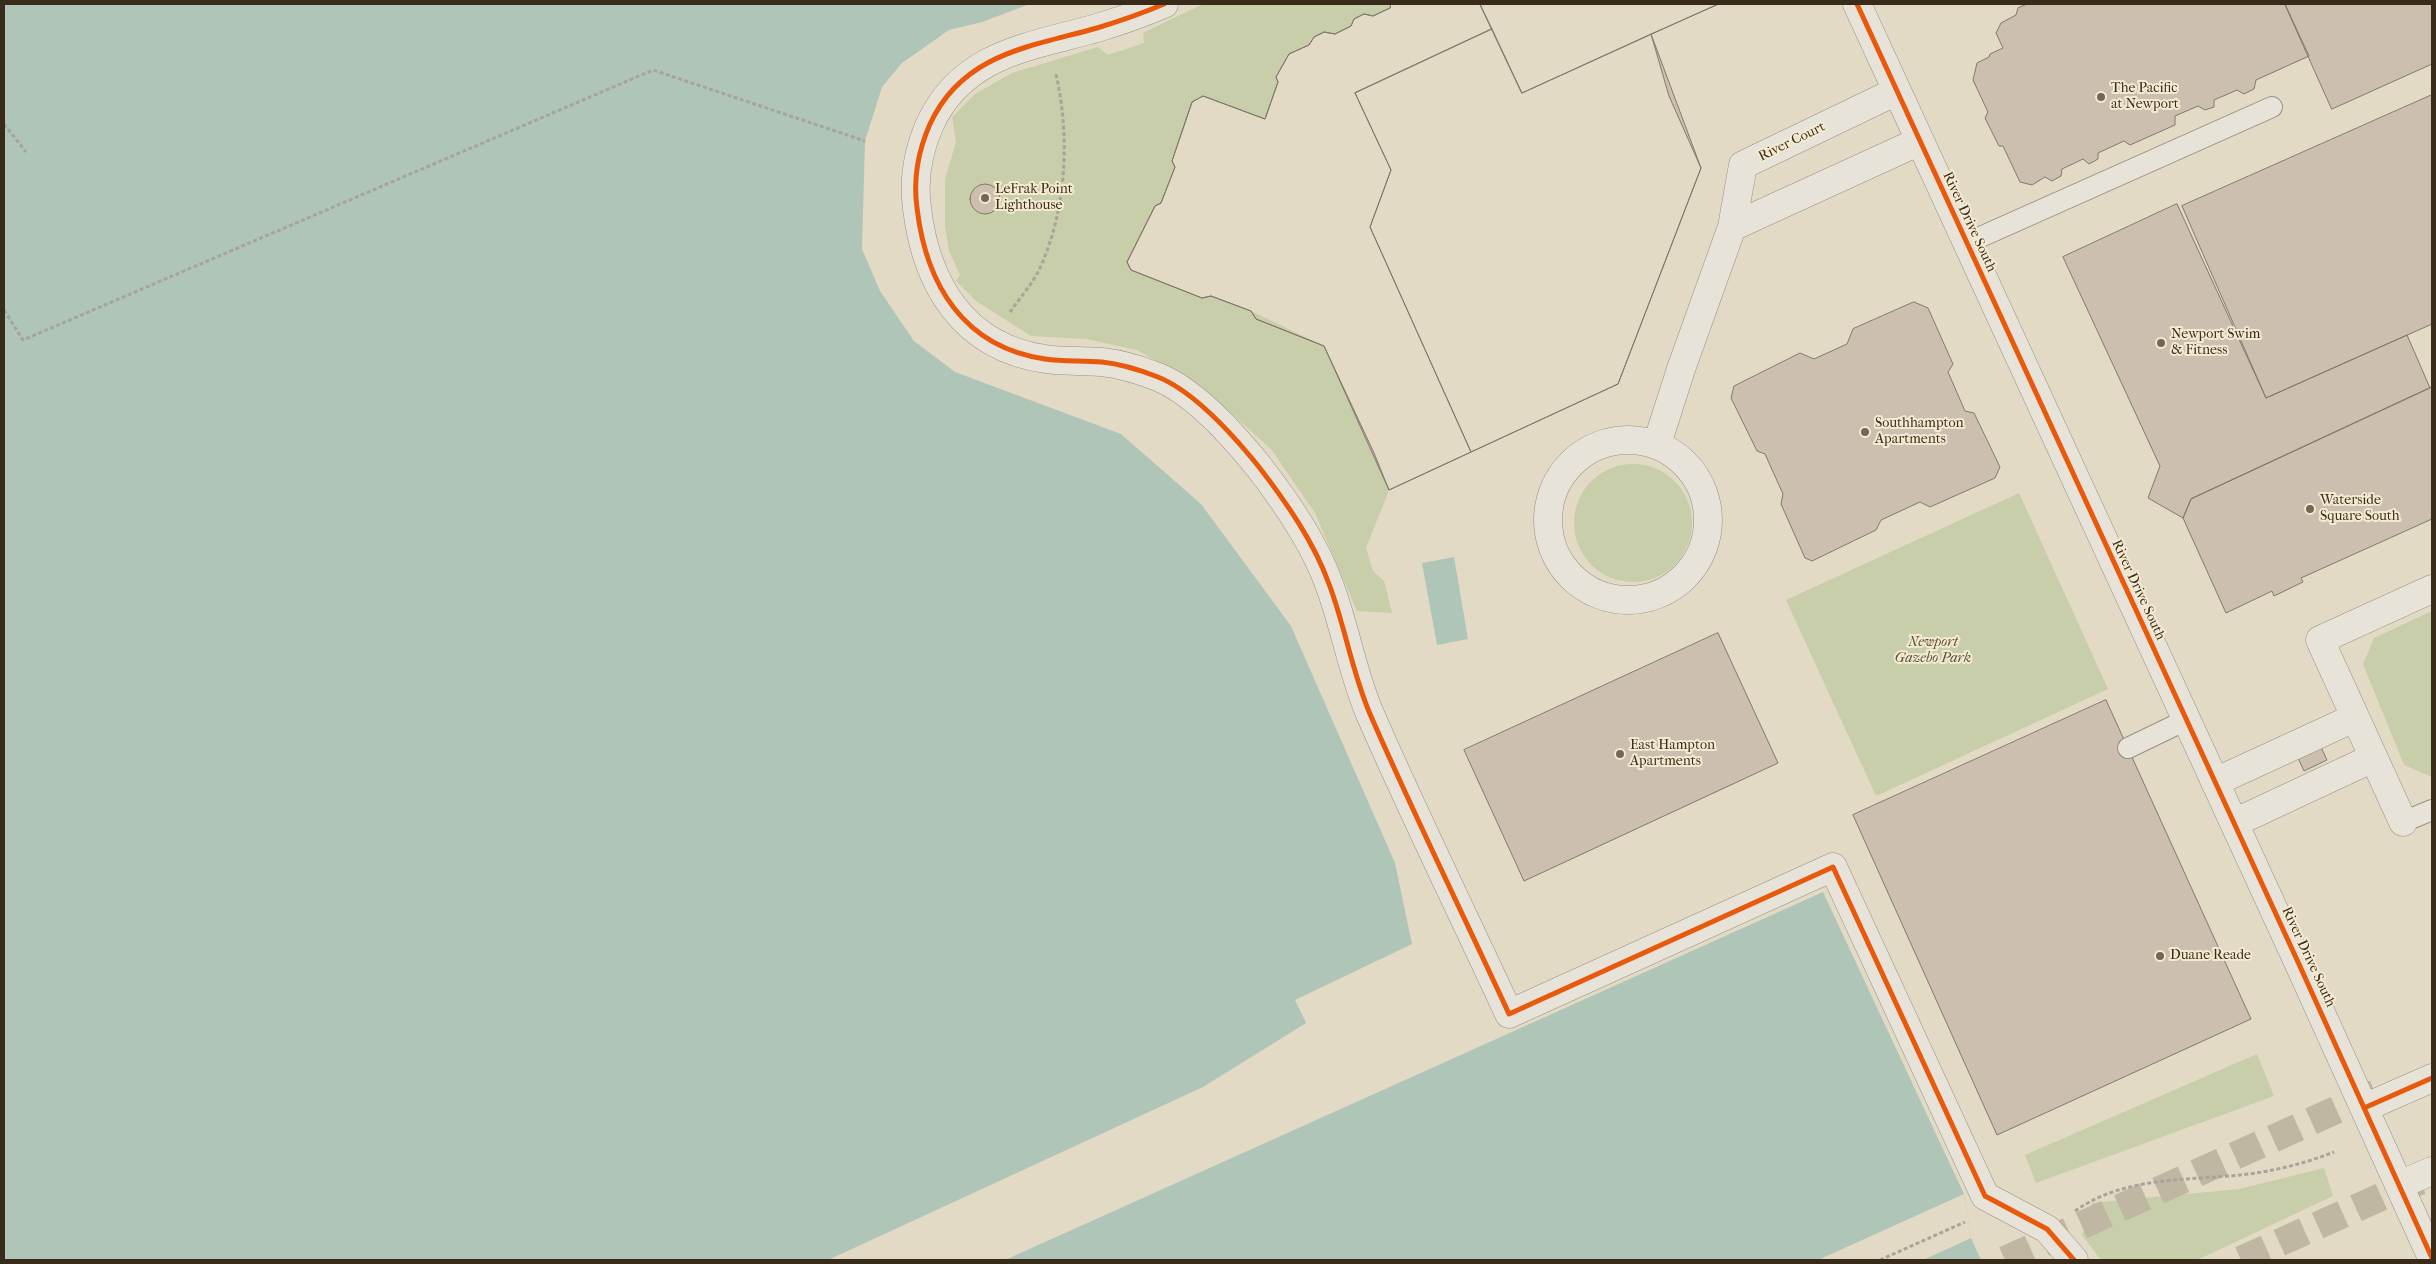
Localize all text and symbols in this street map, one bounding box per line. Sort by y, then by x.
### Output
place label: The Pacific at Newport [2111,81,2179,114]
marker: The Pacific at Newport [2095,91,2107,103]
street label: River Court [1756,119,1828,165]
street label: River Drive South [1938,169,2000,275]
place label: LeFrak Point Lighthouse [995,182,1073,214]
marker: LeFrak Point Lighthouse [979,192,991,204]
place label: Newport Swim & Fitness [2171,327,2260,360]
marker: Newport Swim & Fitness [2155,337,2167,349]
place label: Southhampton Apartments [1875,416,1964,448]
marker: Southhampton Apartments [1859,426,1871,438]
place label: Waterside Square South [2320,493,2400,526]
marker: Waterside Square South [2304,503,2316,515]
street label: River Drive South [2107,537,2169,643]
park label: Newport Gazebo Park [1895,635,1971,668]
place label: East Hampton Apartments [1630,738,1715,770]
marker: East Hampton Apartments [1614,748,1626,760]
street label: River Drive South [2277,904,2339,1010]
place label: Duane Reade [2170,948,2251,964]
marker: Duane Reade [2154,950,2166,962]

